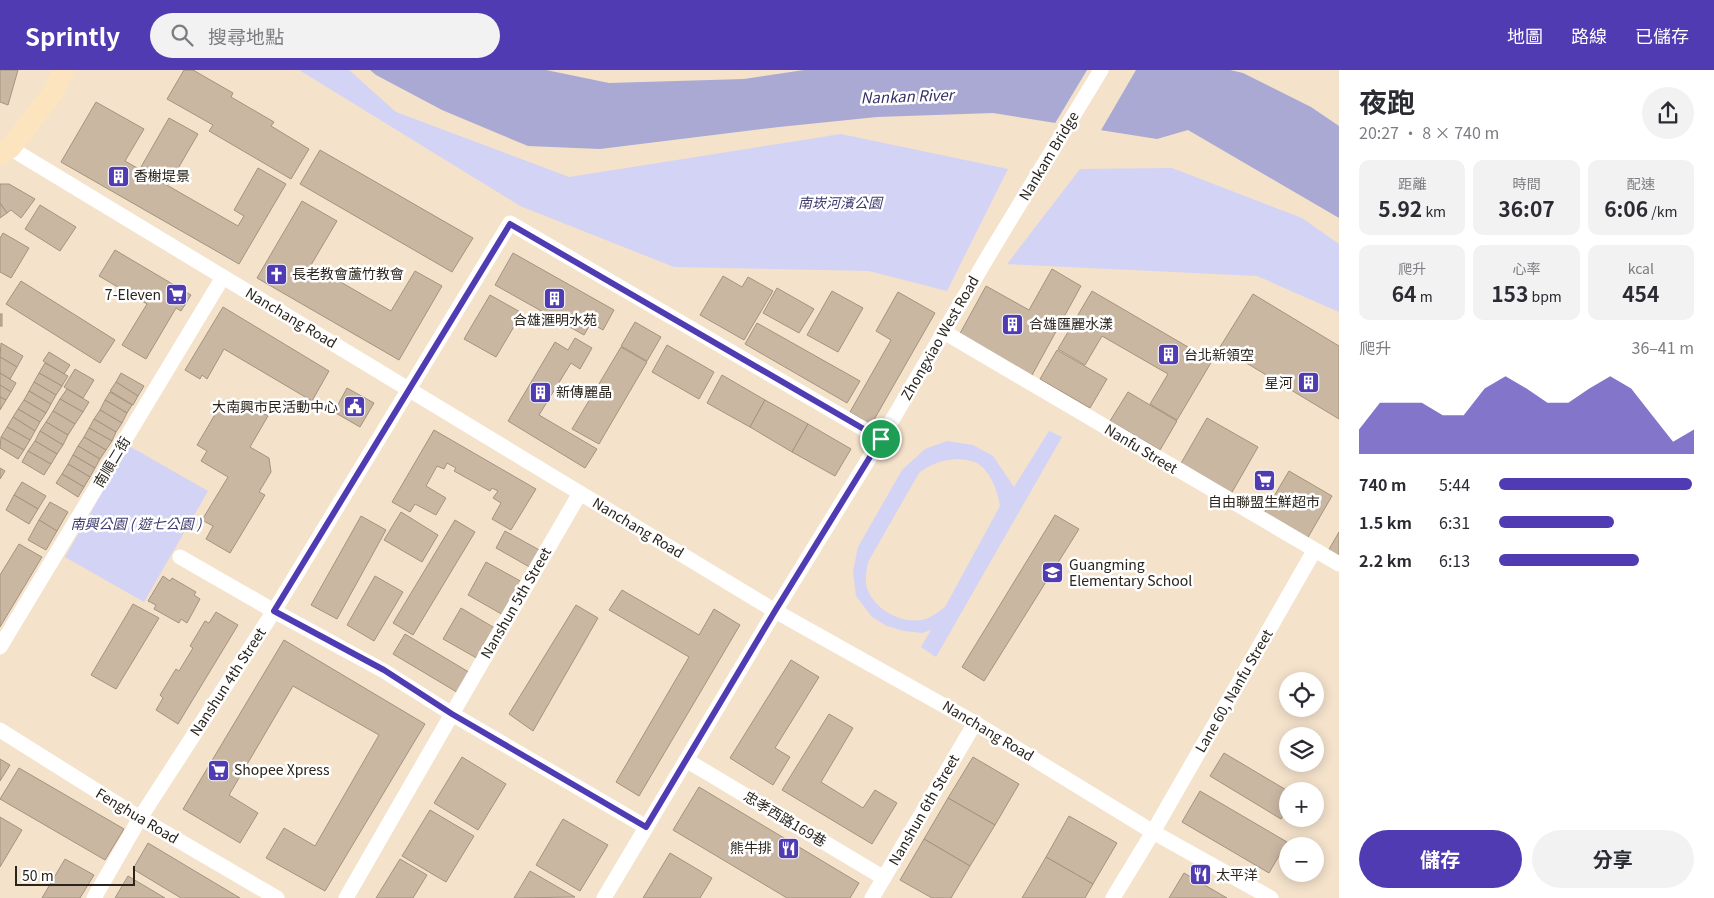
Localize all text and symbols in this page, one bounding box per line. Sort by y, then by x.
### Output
search box [150,13,500,58]
text: Sprintly [25,18,120,53]
icon: search [168,21,196,49]
text: 搜尋地點 [208,22,284,49]
text: 地圖 [1507,22,1543,48]
text: 路線 [1571,22,1607,48]
text: 已儲存 [1635,22,1689,48]
text: 夜跑 [1359,81,1415,121]
water label: Nankan River [860,83,956,108]
button: share [1642,87,1694,139]
street label: Nankam Bridge [1014,107,1083,204]
text: 20:27 · 8 × 740 m [1359,120,1499,144]
building icon: 香榭堤景 [106,164,130,188]
place label: 香榭堤景 [134,165,190,185]
text: 距離 [1398,173,1426,193]
text: 時間 [1512,173,1540,193]
text: 配速 [1627,173,1655,193]
park label: 南崁河濱公園 [798,192,884,212]
text: 5.92 [1378,193,1422,223]
text: 36:07 [1498,193,1555,223]
text: 6:06 [1604,193,1648,223]
text: km [1422,201,1446,221]
text: /km [1648,201,1677,221]
text: 爬升 [1398,258,1426,278]
text: 心率 [1512,258,1540,278]
text: kcal [1628,258,1654,278]
church icon: 長老教會蘆竹教會 [264,262,288,286]
place label: 長老教會蘆竹教會 [292,263,404,283]
street label: Zhongxiao West Road [895,272,983,403]
text: 64 [1392,278,1417,308]
text: 153 [1491,278,1528,308]
text: 454 [1622,278,1659,308]
street label: Nanchang Road [242,282,341,352]
supermarket icon: 7-Eleven [165,283,189,307]
place label: 7-Eleven [105,284,161,304]
building icon: 合雄滙明水苑 [543,286,567,310]
text: m [1417,286,1433,306]
text: bpm [1528,286,1562,306]
place label: 合雄滙明水苑 [513,309,597,329]
building icon: 合雄匯麗水漾 [1001,312,1025,336]
place label: 合雄匯麗水漾 [1029,313,1113,333]
text: 爬升 [1359,335,1391,359]
text: 36–41 m [1632,335,1694,359]
building icon: 台北新領空 [1156,343,1180,367]
place label: 台北新領空 [1184,344,1254,364]
building icon: 星河 [1297,371,1321,395]
place label: 星河 [1265,372,1293,392]
building icon: 新傳麗晶 [528,380,552,404]
place label: 新傳麗晶 [556,381,612,401]
public building icon: 大南興市民活動中心 [342,395,366,419]
place label: 大南興市民活動中心 [212,396,338,416]
pin [860,418,902,460]
street label: Nanfu Street [1101,419,1182,478]
icon: arrive [867,425,895,453]
street label: 南順二街 [88,432,134,491]
supermarket icon: 自由聯盟生鮮超市 [1252,468,1276,492]
text: 740 m [1359,472,1406,496]
text: 5:44 [1439,472,1470,496]
place label: 自由聯盟生鮮超市 [1208,491,1320,511]
street label: Nanchang Road [589,492,688,562]
text: 1.5 km [1359,510,1412,534]
text: 6:31 [1439,510,1470,534]
park label: 南興公園 ( 遊七公園 ) [71,513,203,533]
street label: Nanshun 5th Street [475,543,556,662]
text: 2.2 km [1359,548,1412,572]
text: 6:13 [1439,548,1470,572]
place label: Guangming Elementary School [1069,554,1192,590]
school or university icon: Guangming Elementary School [1041,561,1065,585]
street label: Nanshun 4th Street [185,623,270,740]
street label: Lane 60, Nanfu Street [1190,625,1277,756]
map controls [1279,672,1324,882]
button: locate [1279,672,1324,717]
street label: Nanchang Road [939,695,1038,765]
button: layers [1279,727,1324,772]
street label: Nanshun 6th Street [883,750,964,869]
supermarket icon: Shopee Xpress [206,758,230,782]
place label: Shopee Xpress [234,759,330,779]
button: + [1279,782,1324,827]
street label: Fenghua Road [92,783,183,848]
street label: 忠孝西路169巷 [740,786,831,851]
button: 儲存 [1359,830,1522,888]
button: 分享 [1532,830,1694,888]
restaurant icon: 熊牛排 [776,836,800,860]
place label: 熊牛排 [730,837,772,857]
button: − [1279,837,1324,882]
scale bar [15,863,135,886]
restaurant icon: 太平洋 [1188,863,1212,887]
place label: 太平洋 [1216,864,1258,884]
text: 50 m [22,865,54,885]

